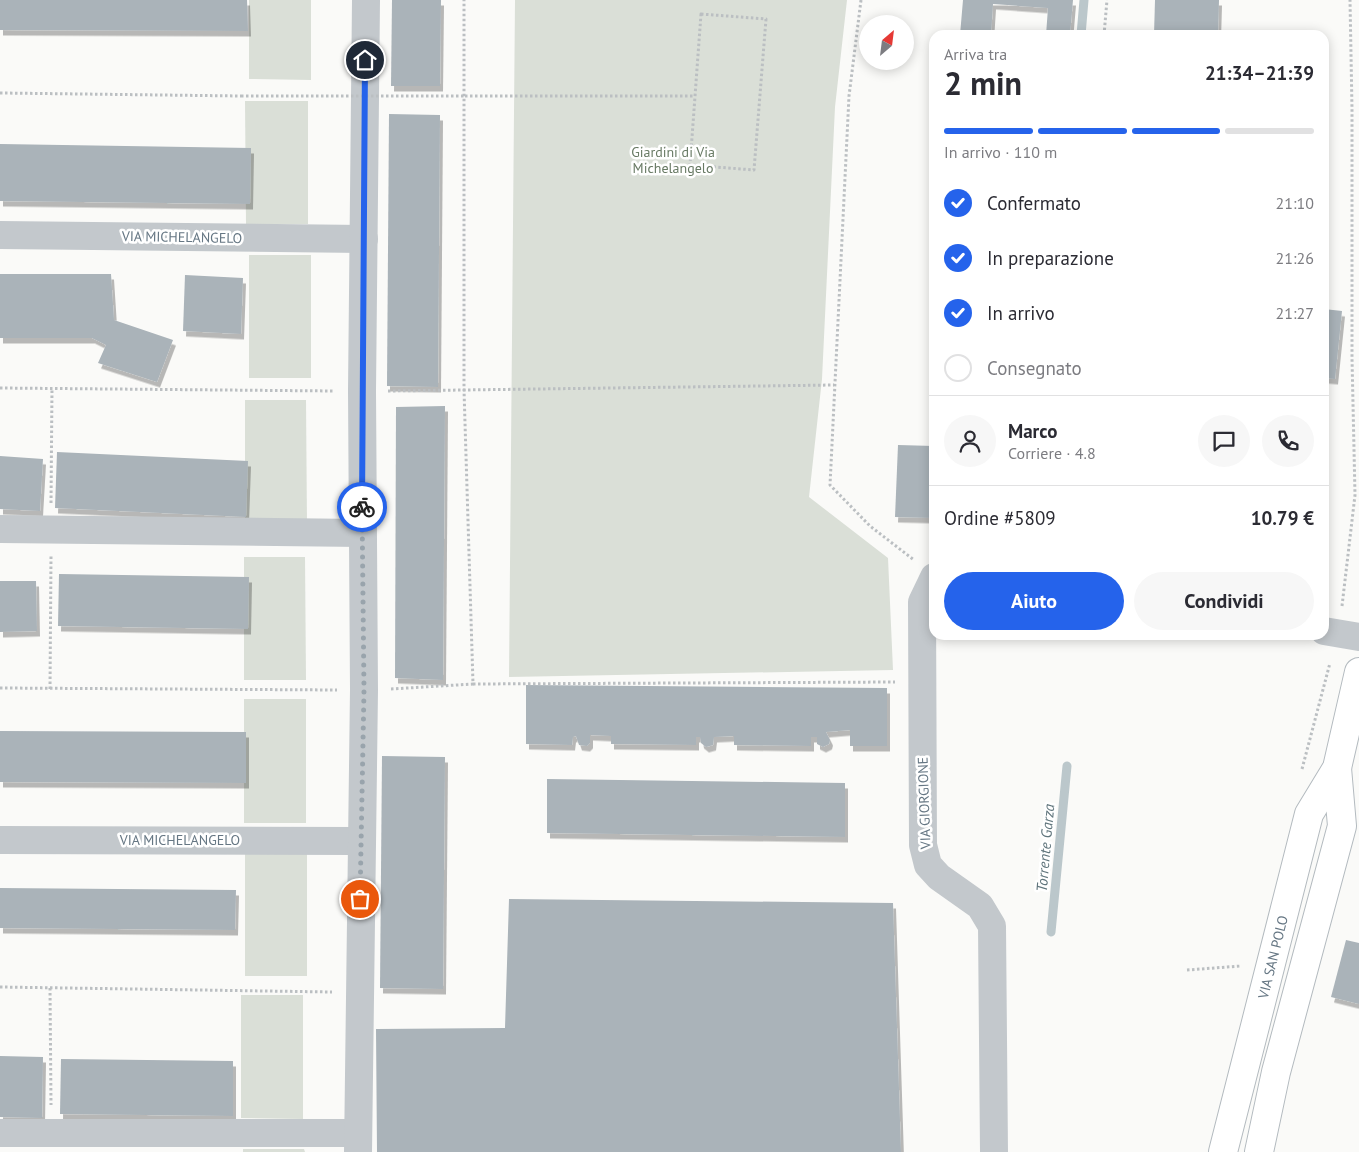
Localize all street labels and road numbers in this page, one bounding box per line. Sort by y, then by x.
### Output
street label: VIA MICHELANGELO [121,227,242,247]
street label: VIA GIORGIONE [913,756,935,851]
street label: VIA MICHELANGELO [119,831,240,849]
street label: VIA SAN POLO [1254,913,1292,1001]

